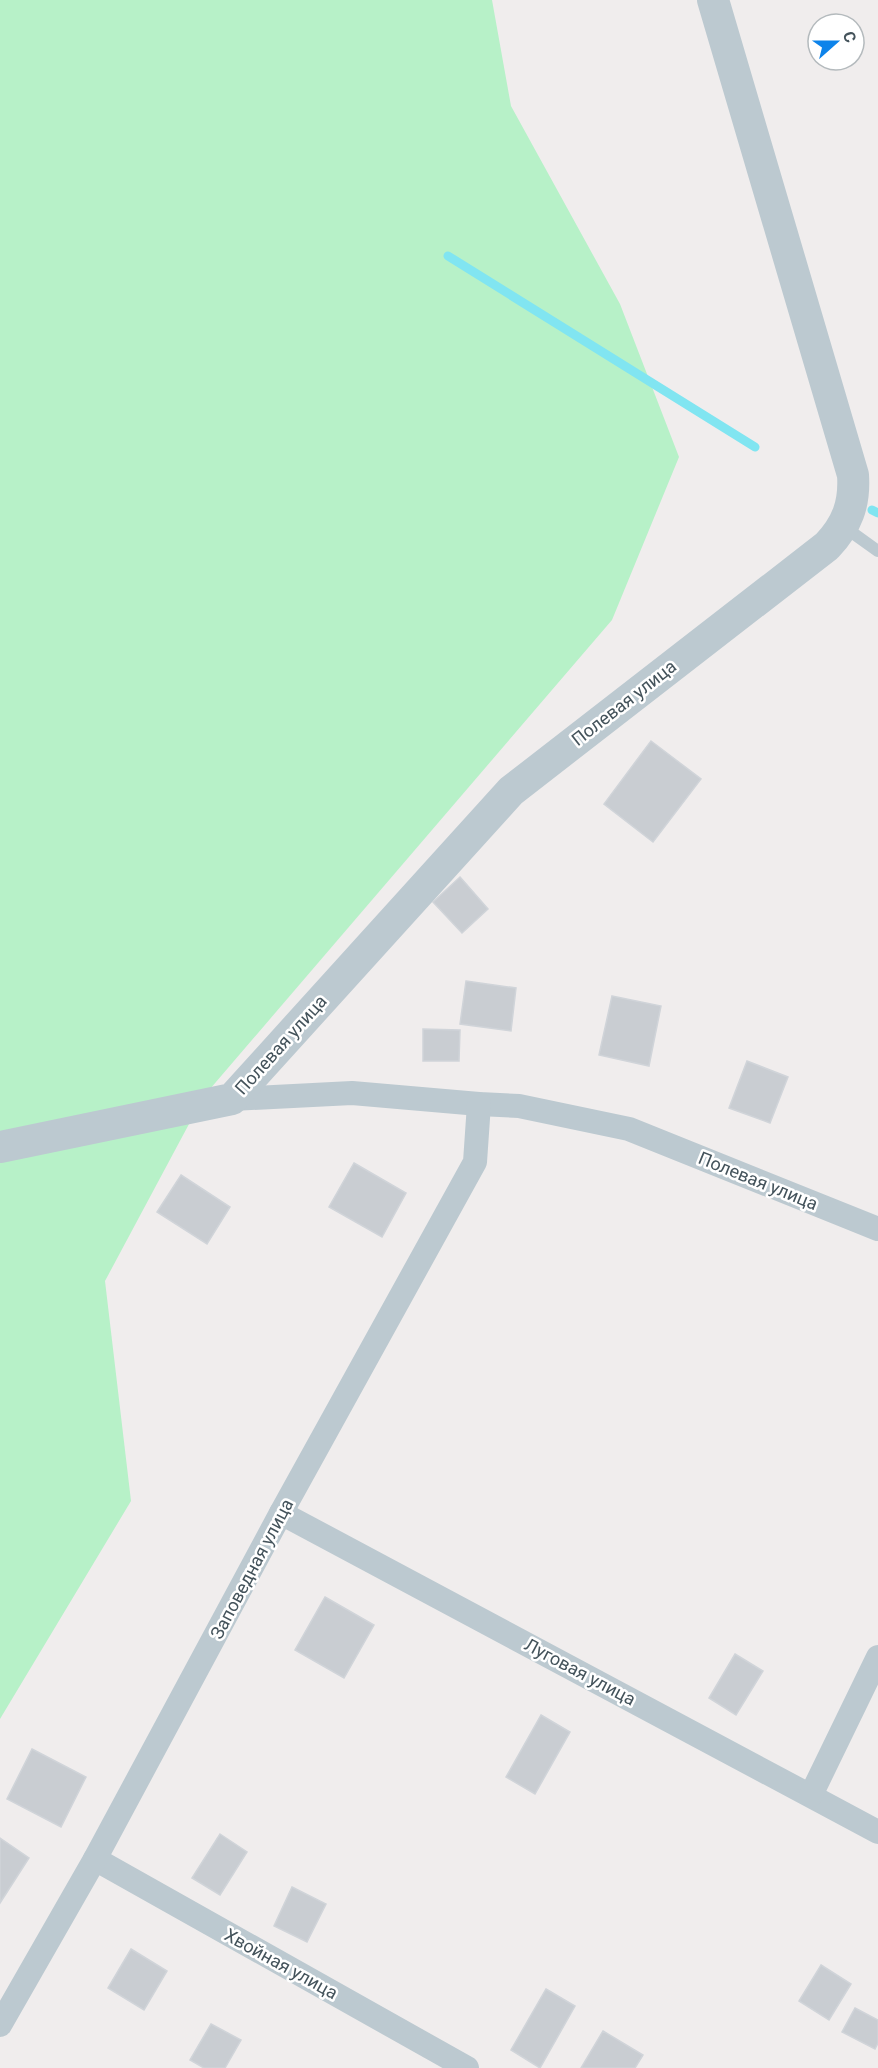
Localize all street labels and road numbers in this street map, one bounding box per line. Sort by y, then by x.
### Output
street label: Полевая улица [567,655,680,750]
street label: Полевая улица [230,991,331,1099]
street label: Полевая улица [695,1147,821,1214]
street label: Заповедная улица [206,1495,297,1642]
street label: Луговая улица [521,1633,639,1710]
street label: Хвойная улица [221,1924,342,2003]

